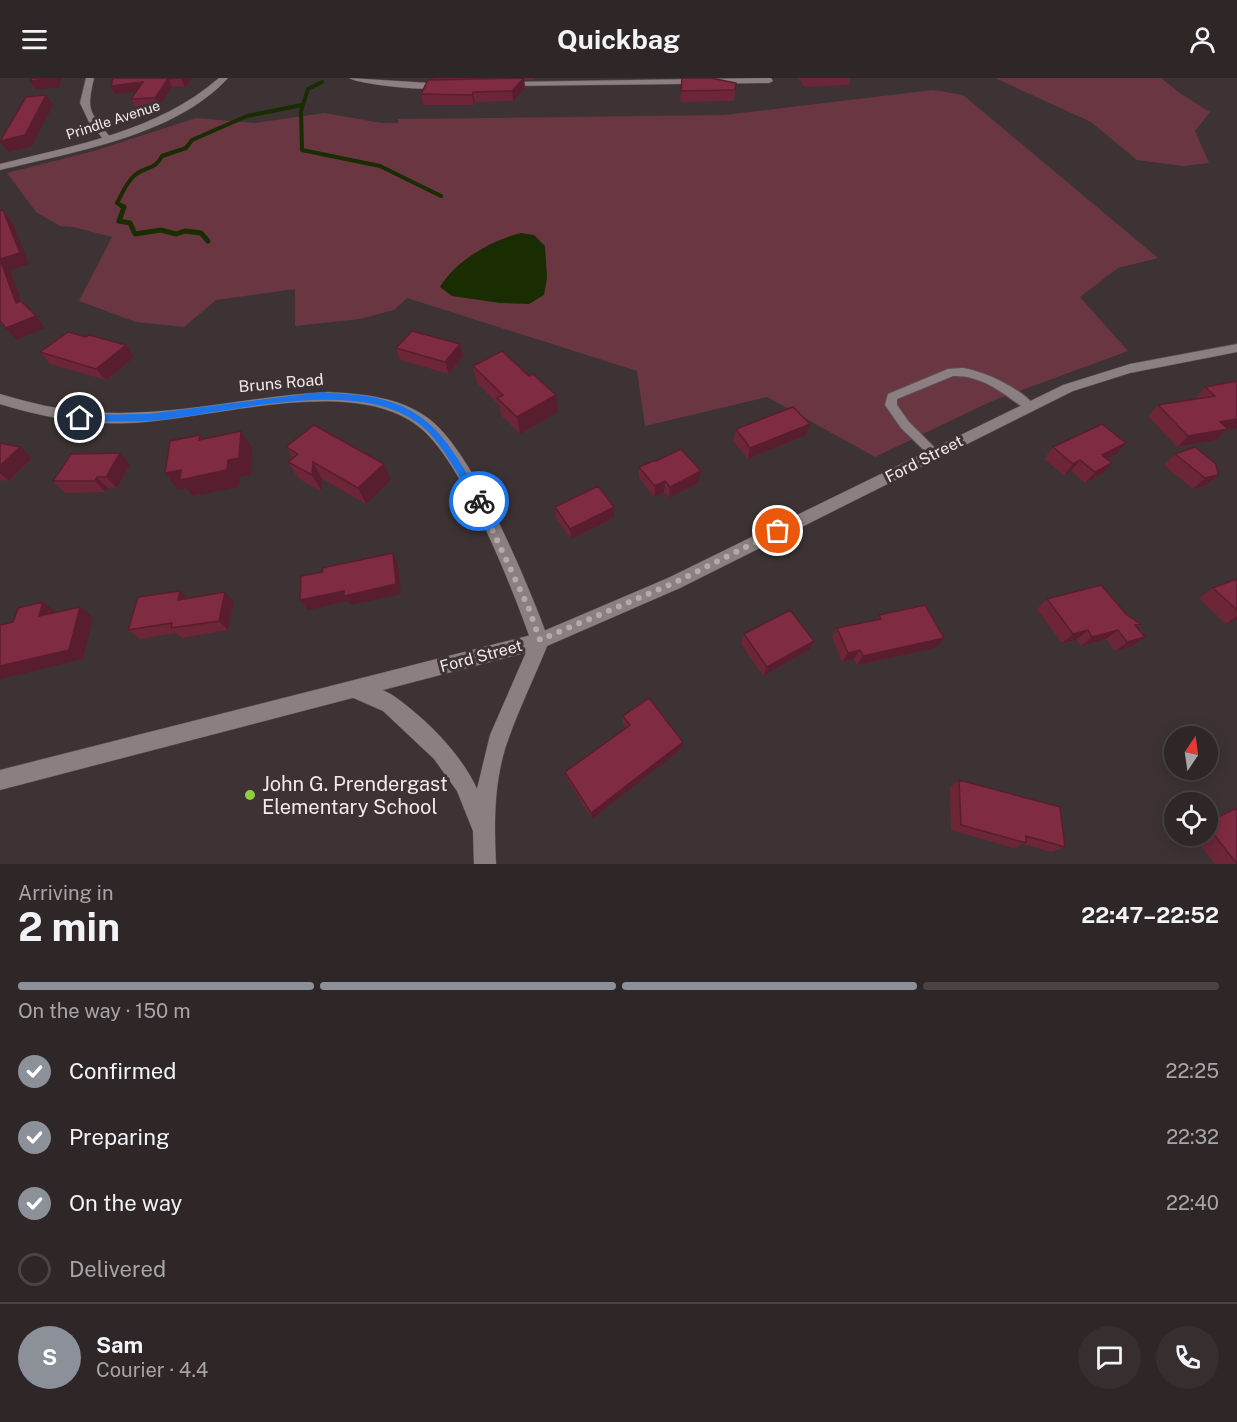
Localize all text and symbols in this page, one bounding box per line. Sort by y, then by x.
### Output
icon: menu [18,23,51,56]
text: Quickbag [557,23,680,55]
icon: person [1186,23,1219,56]
street label: Prindle Avenue [64,97,162,143]
street label: Bruns Road [238,370,324,396]
pin [54,392,105,443]
icon: home [63,401,96,434]
street label: Ford Street [882,431,966,487]
courier [449,471,509,531]
icon: bike [463,485,496,518]
pin [752,505,803,556]
icon: bag [761,514,794,547]
street label: Ford Street [438,636,524,676]
north arrow [1164,726,1218,780]
map controls [1164,726,1218,846]
place label: John G. Prendergast Elementary School [262,772,448,819]
marker: John G. Prendergast Elementary School [243,788,257,802]
button: locate [1164,792,1218,846]
text: Arriving in [18,881,113,905]
text: 22:47–22:52 [1081,902,1219,928]
text: 2 min [18,904,120,950]
text: On the way · 150 m [18,999,190,1023]
icon: check [18,1055,51,1088]
text: Confirmed [69,1058,176,1084]
text: 22:25 [1166,1059,1219,1083]
icon: check [18,1121,51,1154]
text: Preparing [69,1124,170,1150]
text: 22:32 [1166,1125,1219,1149]
icon: check [18,1187,51,1220]
text: On the way [69,1190,182,1216]
text: 22:40 [1166,1191,1219,1215]
text: Delivered [69,1256,166,1282]
button: chat [1078,1326,1141,1389]
button: phone [1156,1326,1219,1389]
text: Sam [96,1332,143,1358]
text: S [42,1344,57,1370]
text: Courier · 4.4 [96,1358,208,1382]

